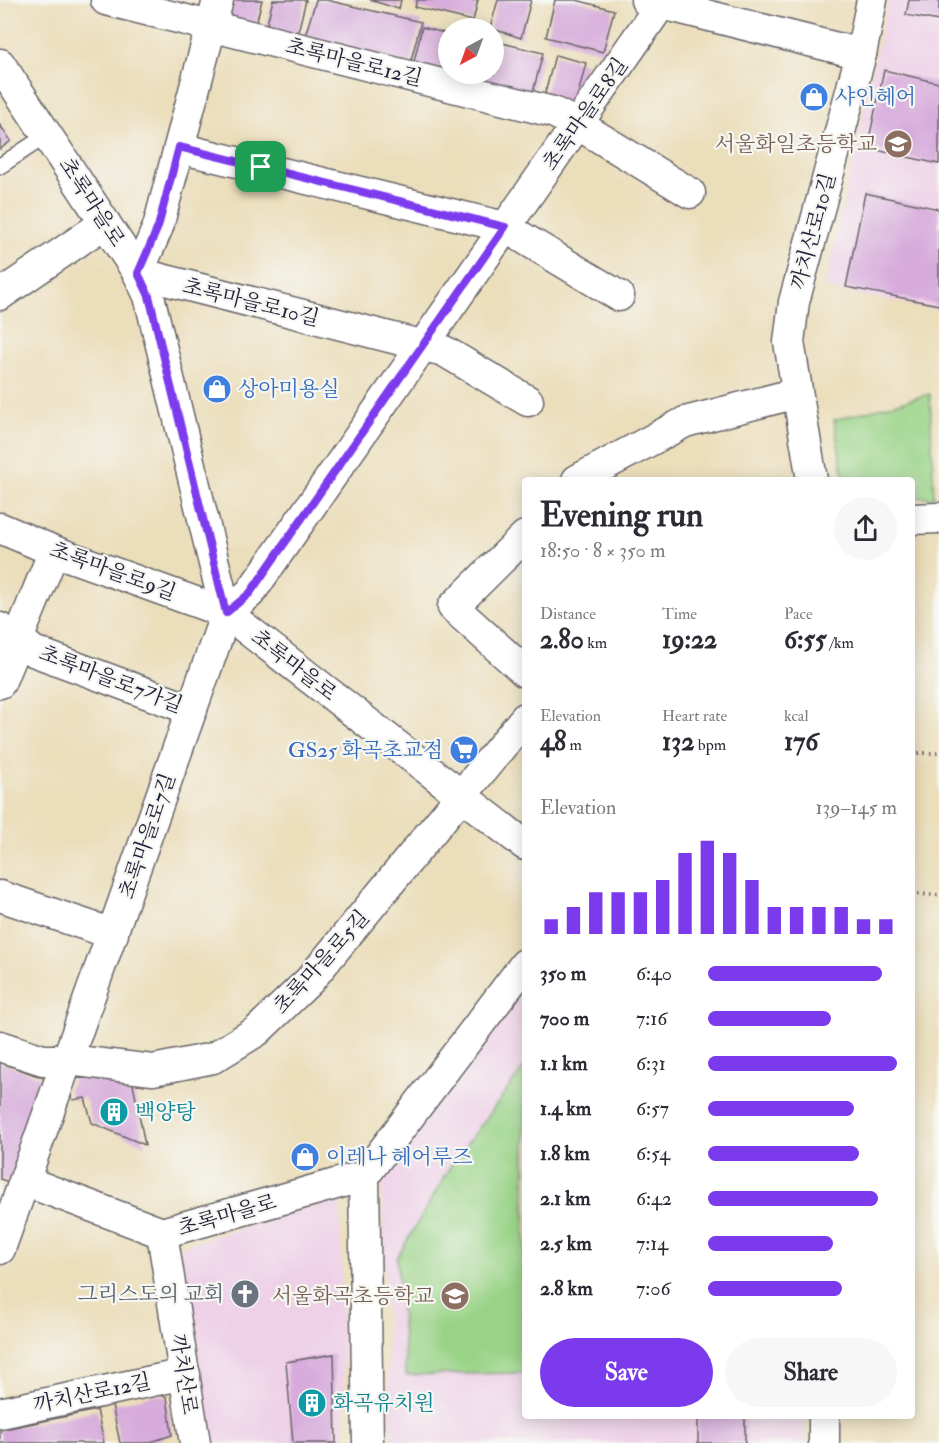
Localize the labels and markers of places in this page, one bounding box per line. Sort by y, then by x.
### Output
shop icon: 샤인헤어 [798,81,830,113]
place label: 샤인헤어 [835,84,916,111]
school or university icon: 서울화일초등학교 [882,128,914,160]
place label: 서울화일초등학교 [715,131,877,158]
pin [235,141,286,192]
shop icon: 상아미용실 [201,373,233,405]
place label: 상아미용실 [238,376,339,403]
supermarket icon: GS25 화곡초교점 [448,734,480,766]
place label: GS25 화곡초교점 [288,737,443,764]
building icon: 백양탕 [98,1096,130,1128]
place label: 백양탕 [135,1099,197,1126]
shop icon: 이레나 헤어루즈 [289,1141,321,1173]
place label: 이레나 헤어루즈 [326,1144,472,1171]
church icon: 그리스도의 교회 [229,1278,261,1310]
school or university icon: 서울화곡초등학교 [439,1280,471,1312]
place label: 그리스도의 교회 [78,1281,224,1308]
place label: 서울화곡초등학교 [272,1283,434,1310]
building icon: 화곡유치원 [296,1387,328,1419]
place label: 화곡유치원 [333,1390,434,1417]

